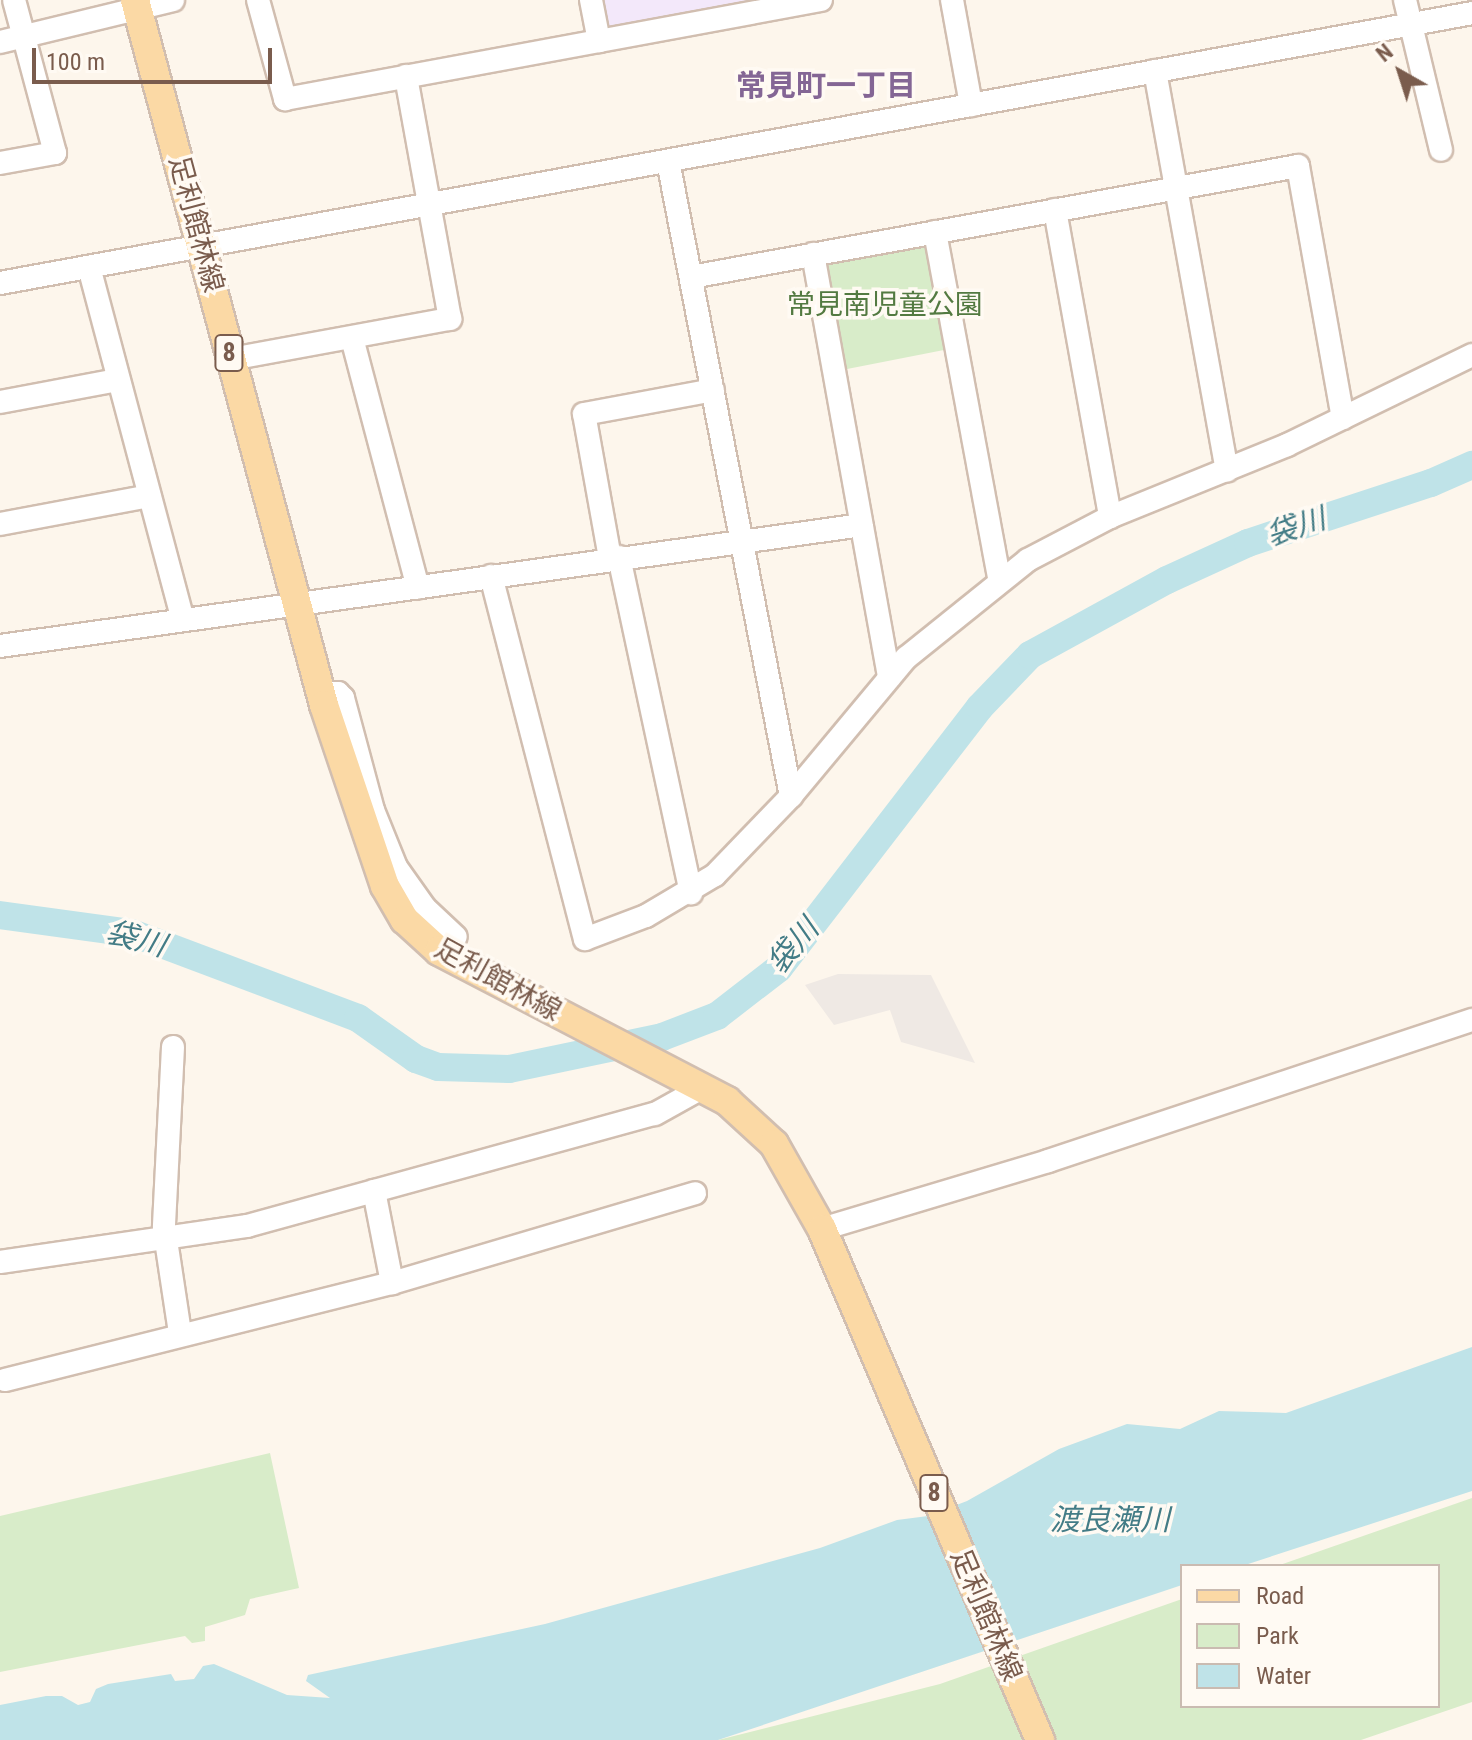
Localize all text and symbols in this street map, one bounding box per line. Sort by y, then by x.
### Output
scale bar [36,32,276,82]
north arrow [1360,32,1440,112]
text: N [1371,39,1398,67]
text: 100 m [46,48,105,76]
district label: 常見町一丁目 [736,68,916,104]
street label: 足利館林線 [162,152,230,296]
park label: 常見南児童公園 [787,288,983,322]
road number: 8 [213,331,245,375]
water label: 袋川 [1262,501,1330,553]
water label: 袋川 [760,912,826,980]
water label: 袋川 [102,914,170,964]
street label: 足利館林線 [429,931,567,1029]
road number: 8 [918,1471,950,1515]
water label: 渡良瀬川 [1050,1502,1170,1538]
street label: 足利館林線 [943,1544,1029,1686]
legend [1180,1564,1440,1708]
text: Road [1256,1582,1304,1610]
text: Park [1256,1622,1299,1650]
text: Water [1256,1662,1311,1690]

